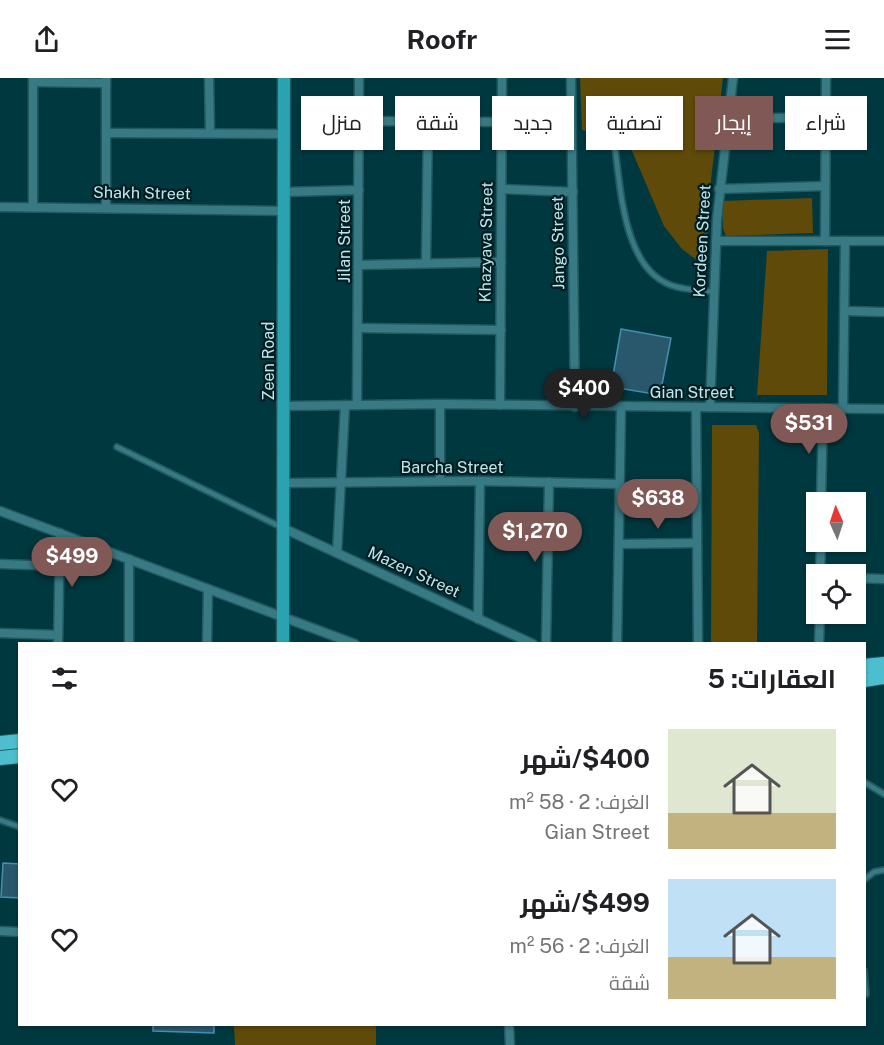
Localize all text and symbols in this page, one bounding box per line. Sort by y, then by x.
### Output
icon: share [30,23,63,56]
text: Roofr [407,23,477,55]
icon: menu [821,23,854,56]
chip: منزل [301,96,383,150]
chip: شقة [395,96,480,150]
chip: جديد [492,96,574,150]
chip: تصفية [586,96,683,150]
chip: إيجار [695,96,773,150]
chip: شراء [785,96,867,150]
street label: Khazyava Street [475,181,497,303]
street label: Shakh Street [93,183,191,203]
street label: Kordeen Street [690,184,714,298]
street label: Jango Street [548,196,568,290]
street label: Jilan Street [335,199,354,283]
street label: Zeen Road [259,321,278,401]
pin: $400 [548,369,620,420]
text: $400 [558,376,610,400]
street label: Gian Street [650,383,734,402]
pin: $531 [773,404,845,455]
text: $531 [785,411,833,435]
street label: Barcha Street [401,458,503,477]
pin: $638 [622,479,694,530]
text: $638 [631,486,685,510]
north arrow [806,492,866,552]
map controls [806,492,866,624]
pin: $1,270 [486,512,584,563]
text: $1,270 [502,519,568,543]
pin: $499 [36,537,108,588]
street label: Mazen Street [365,542,463,602]
text: $499 [45,544,99,568]
button: locate [806,564,866,624]
icon: filters [48,662,81,695]
text: العقارات: 5 [708,663,836,694]
text: $400/شهر [521,743,650,774]
icon: home [716,753,788,825]
icon: heart [48,773,81,806]
text: الغرف: 2 · 58 m² [509,790,650,814]
text: Gian Street [545,820,650,844]
text: $499/شهر [520,887,650,918]
icon: home [716,903,788,975]
icon: heart [48,923,81,956]
text: الغرف: 2 · 56 m² [510,934,650,958]
text: شقة [609,971,650,995]

